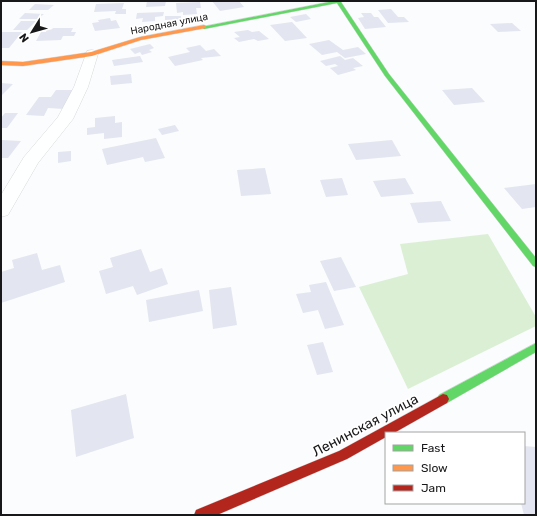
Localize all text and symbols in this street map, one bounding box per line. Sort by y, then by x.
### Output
street label: Народная улица [129,11,209,37]
north arrow [12,12,52,52]
text: N [17,31,32,45]
street label: Ленинская улица [309,390,421,461]
legend [385,432,525,504]
text: Fast [421,441,445,455]
text: Slow [421,461,448,475]
text: Jam [421,481,446,495]

